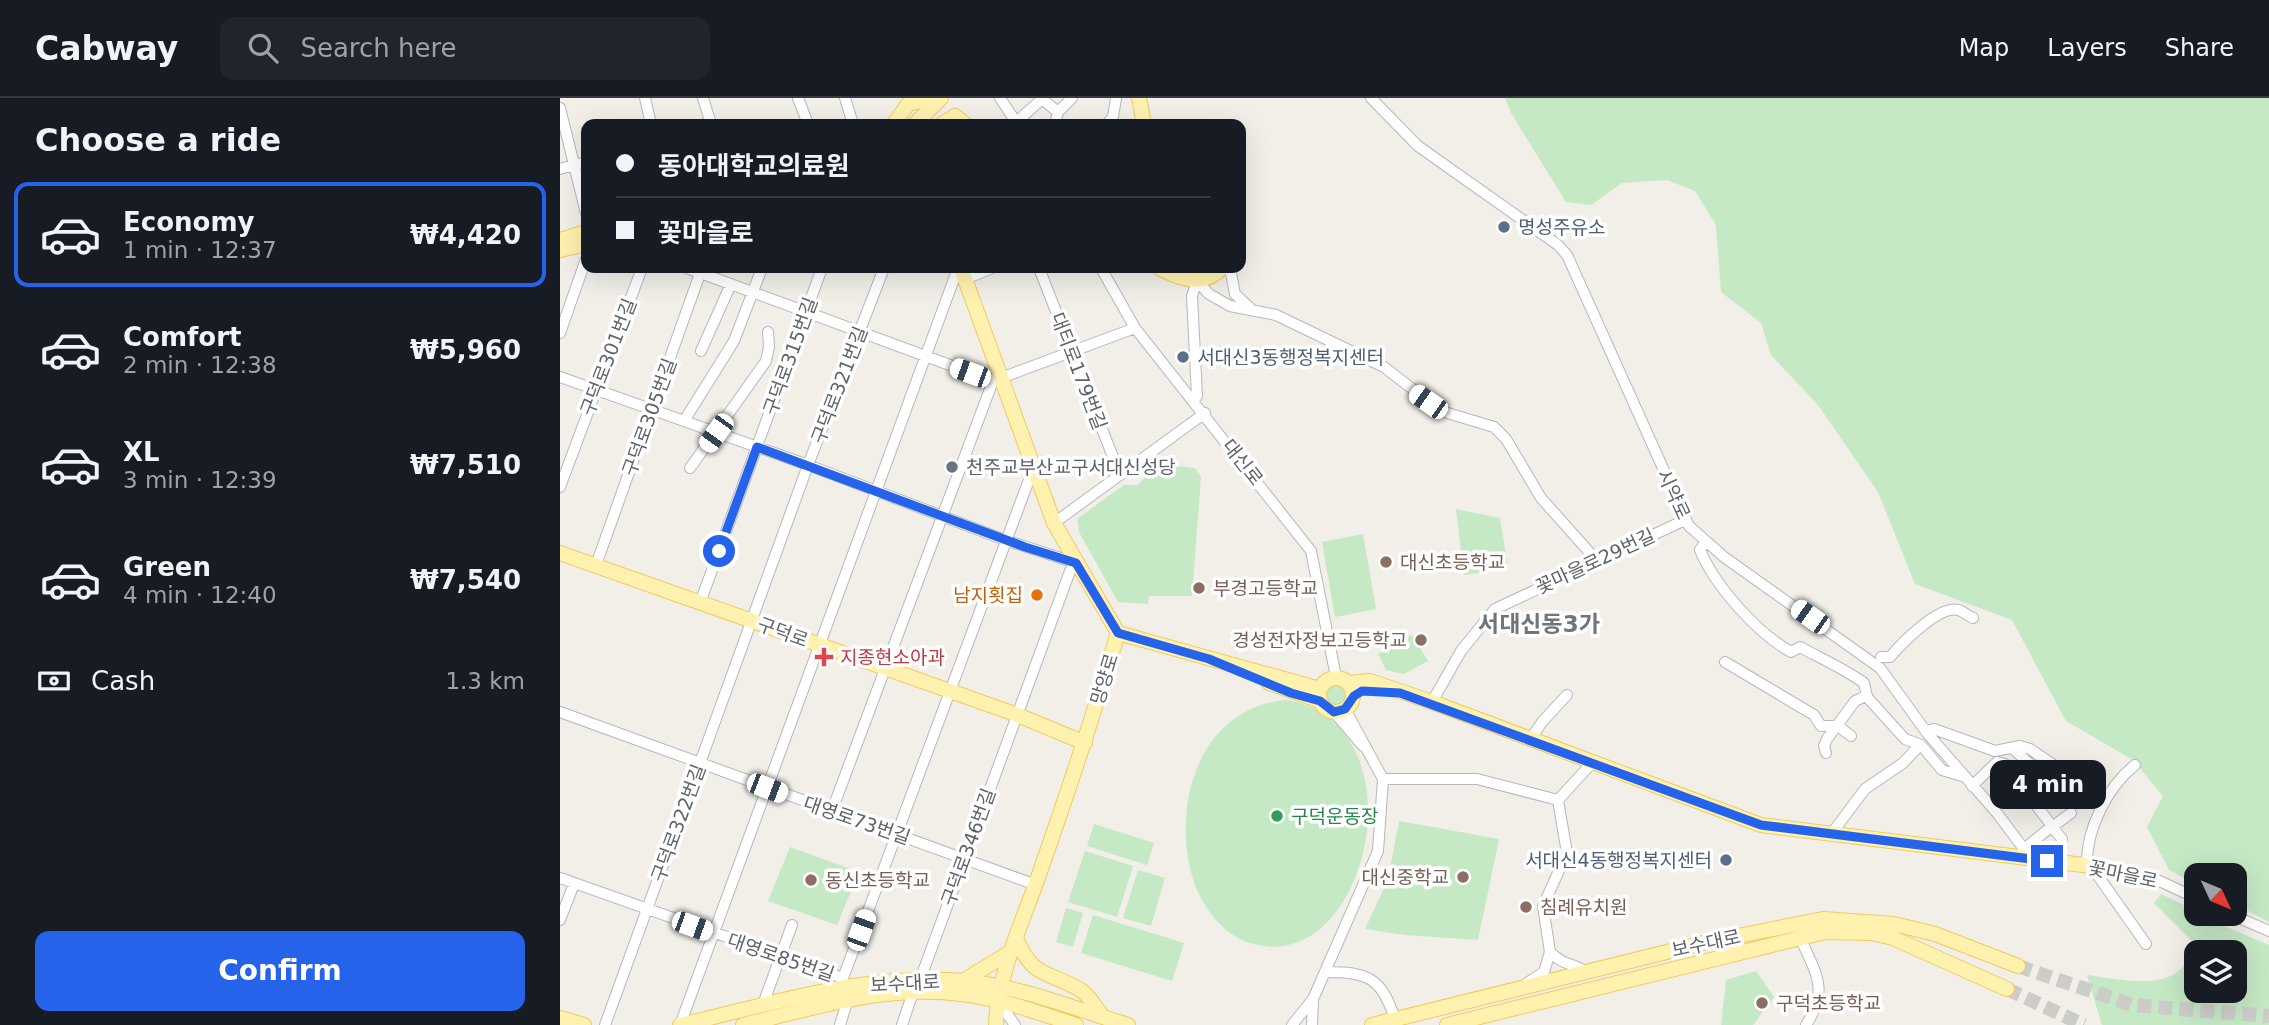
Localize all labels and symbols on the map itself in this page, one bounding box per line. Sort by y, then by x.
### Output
place label: 명성주유소 [1518,216,1605,238]
marker: 명성주유소 [1496,219,1512,235]
street label: 구덕로315번길 [759,294,821,418]
street label: 구덕로301번길 [576,295,640,419]
street label: 대티로179번길 [1047,309,1111,433]
street label: 구덕로321번길 [807,323,871,447]
place label: 서대신3동행정복지센터 [1197,346,1384,368]
marker: 서대신3동행정복지센터 [1175,349,1191,365]
street label: 구덕로305번길 [618,355,680,479]
car [947,356,994,390]
car [1405,381,1452,423]
car [696,410,737,456]
street label: 대신로 [1218,435,1268,489]
place label: 천주교부산교구서대신성당 [966,456,1176,478]
marker: 천주교부산교구서대신성당 [944,459,960,475]
street label: 시약로 [1653,466,1695,522]
street label: 꽃마을로29번길 [1532,524,1658,598]
route start [703,535,735,567]
place label: 대신초등학교 [1400,551,1505,573]
marker: 대신초등학교 [1378,554,1394,570]
place label: 부경고등학교 [1213,577,1318,599]
marker: 부경고등학교 [1191,580,1207,596]
place label: 남지횟집 [953,584,1023,606]
marker: 남지횟집 [1029,587,1045,603]
car [1787,596,1834,638]
district label: 서대신동3가 [1478,611,1600,637]
street label: 구덕로 [755,613,811,651]
place label: 경성전자정보고등학교 [1232,629,1407,651]
marker: 경성전자정보고등학교 [1413,632,1429,648]
place label: 지종현소아과 [840,646,945,668]
marker: 지종현소아과 [814,647,834,667]
street label: 망양로 [1086,651,1122,707]
callout: 4 min [1989,760,2105,808]
street label: 구덕로322번길 [647,761,709,885]
car [744,771,791,805]
street label: 구덕로346번길 [937,785,999,909]
street label: 대영로73번길 [801,791,913,849]
place label: 구덕운동장 [1291,805,1378,827]
marker: 구덕운동장 [1269,808,1285,824]
route end [2031,845,2063,877]
place label: 서대신4동행정복지센터 [1525,849,1712,871]
marker: 서대신4동행정복지센터 [1718,852,1734,868]
street label: 꽃마을로 [2087,856,2159,892]
north arrow [2184,863,2247,926]
place label: 대신중학교 [1362,866,1449,888]
place label: 동신초등학교 [825,869,930,891]
marker: 대신중학교 [1455,869,1471,885]
marker: 동신초등학교 [803,872,819,888]
place label: 침례유치원 [1540,896,1627,918]
marker: 침례유치원 [1518,899,1534,915]
car [844,907,879,953]
car [669,909,716,943]
street label: 보수대로 [1670,925,1742,961]
street label: 대영로85번길 [725,928,837,986]
street label: 보수대로 [870,970,940,996]
place label: 구덕초등학교 [1776,992,1881,1014]
marker: 구덕초등학교 [1754,995,1770,1011]

